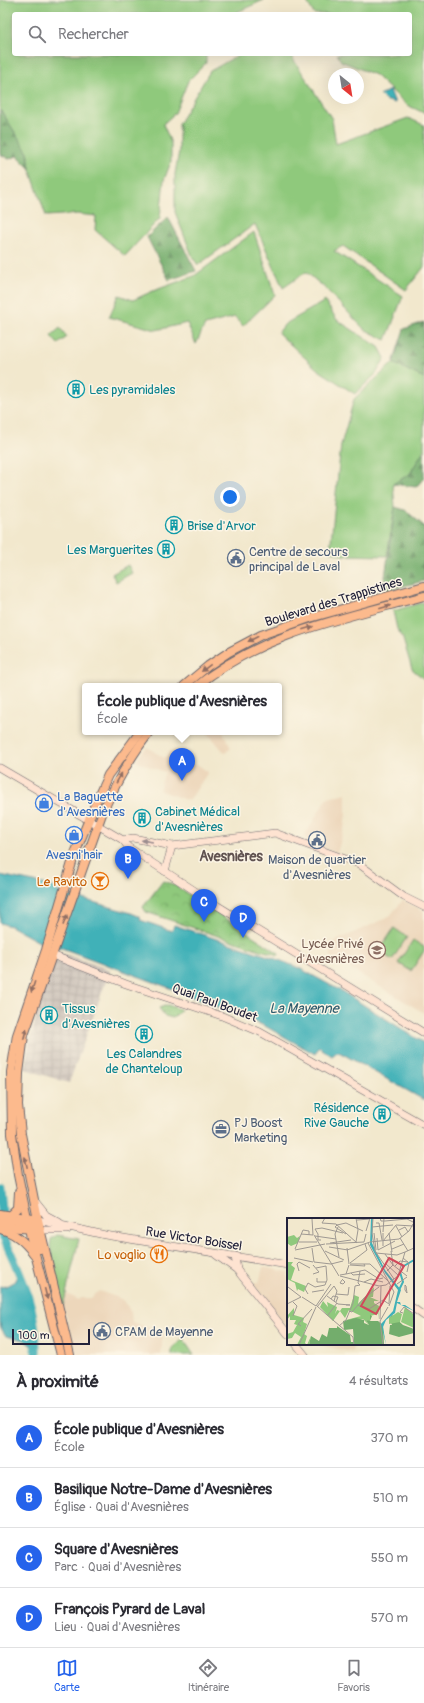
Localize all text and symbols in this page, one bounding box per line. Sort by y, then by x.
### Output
search box [12,12,412,56]
icon: search [26,23,48,45]
text: Rechercher [58,25,129,44]
north arrow [328,68,364,104]
building icon: Les pyramidales [66,379,86,399]
place label: Les pyramidales [89,382,176,398]
your location [220,487,240,507]
building icon: Brise d'Arvor [164,515,184,535]
place label: Brise d'Arvor [187,518,256,534]
building icon: Les Marguerites [156,539,176,559]
place label: Les Marguerites [67,542,153,558]
place label: Centre de secours principal de Laval [249,544,348,575]
public building icon: Centre de secours principal de Laval [226,548,246,568]
street label: Boulevard des Trappistines [263,573,404,630]
one-way arrow [379,604,391,610]
one-way arrow [302,625,314,631]
one-way arrow [247,636,259,642]
one-way arrow [200,664,211,673]
popup [82,683,282,735]
text: École publique d'Avesnières [97,692,267,711]
text: École [97,711,127,727]
pin: A [169,748,195,781]
one-way arrow [116,772,122,784]
place label: La Baguette d'Avesnières [57,789,125,820]
shop icon: La Baguette d'Avesnières [34,793,54,813]
place label: Cabinet Médical d'Avesnières [155,804,240,835]
building icon: Cabinet Médical d'Avesnières [132,808,152,828]
shop icon: Avesni'hair [64,825,84,845]
public building icon: Maison de quartier d'Avesnières [307,830,327,850]
one-way arrow [141,838,153,844]
pin: B [115,846,141,879]
place label: Avesni'hair [45,847,103,863]
district label: Avesnières [199,848,263,865]
place label: Maison de quartier d'Avesnières [268,852,366,883]
bar icon: Le Ravito [90,871,110,891]
place label: Le Ravito [36,874,87,890]
pin: C [191,889,217,922]
pin: D [230,905,256,938]
one-way arrow [62,914,68,926]
place label: Lycée Privé d'Avesnières [296,936,364,967]
school or university icon: Lycée Privé d'Avesnières [367,940,387,960]
street label: Quai Paul Boudet [170,980,260,1026]
one-way arrow [29,981,35,993]
water label: La Mayenne [269,1000,341,1017]
place label: Tissus d'Avesnières [62,1001,130,1032]
building icon: Tissus d'Avesnières [39,1005,59,1025]
building icon: Les Calandres de Chanteloup [134,1024,154,1044]
one-way arrow [23,1027,29,1040]
place label: Les Calandres de Chanteloup [105,1046,183,1077]
place label: Résidence Rive Gauche [304,1100,370,1131]
building icon: Résidence Rive Gauche [372,1104,392,1124]
place label: PJ Boost Marketing [234,1115,288,1146]
office icon: PJ Boost Marketing [211,1119,231,1139]
one-way arrow [23,1156,29,1169]
inset map [287,1218,414,1345]
street label: Rue Victor Boissel [144,1223,243,1255]
restaurant icon: Lo voglio [149,1244,169,1264]
place label: Lo voglio [97,1247,146,1263]
one-way arrow [43,1288,49,1301]
public building icon: CPAM de Mayenne [92,1321,112,1341]
place label: CPAM de Mayenne [115,1324,214,1340]
scale bar [12,1327,90,1346]
text: 100 m [18,1329,49,1342]
text: À proximité [16,1371,99,1392]
text: 4 résultats [349,1373,408,1389]
text: École publique d'Avesnières [54,1420,224,1439]
text: A [25,1430,33,1446]
text: 370 m [371,1430,408,1446]
text: École [54,1439,84,1455]
text: Basilique Notre-Dame d'Avesnières [54,1480,272,1499]
text: B [25,1490,33,1506]
text: 510 m [373,1490,408,1506]
text: Église · Quai d'Avesnières [54,1499,189,1515]
text: Square d'Avesnières [54,1540,178,1559]
text: C [25,1550,33,1566]
text: 550 m [371,1550,408,1566]
text: Parc · Quai d'Avesnières [54,1559,181,1575]
text: François Pyrard de Laval [54,1600,205,1619]
text: D [25,1610,33,1626]
text: 570 m [371,1610,408,1626]
text: Lieu · Quai d'Avesnières [54,1619,180,1635]
tab: Carte [54,1657,80,1694]
tab: Itinéraire [188,1657,229,1694]
tab: Favoris [337,1657,370,1694]

